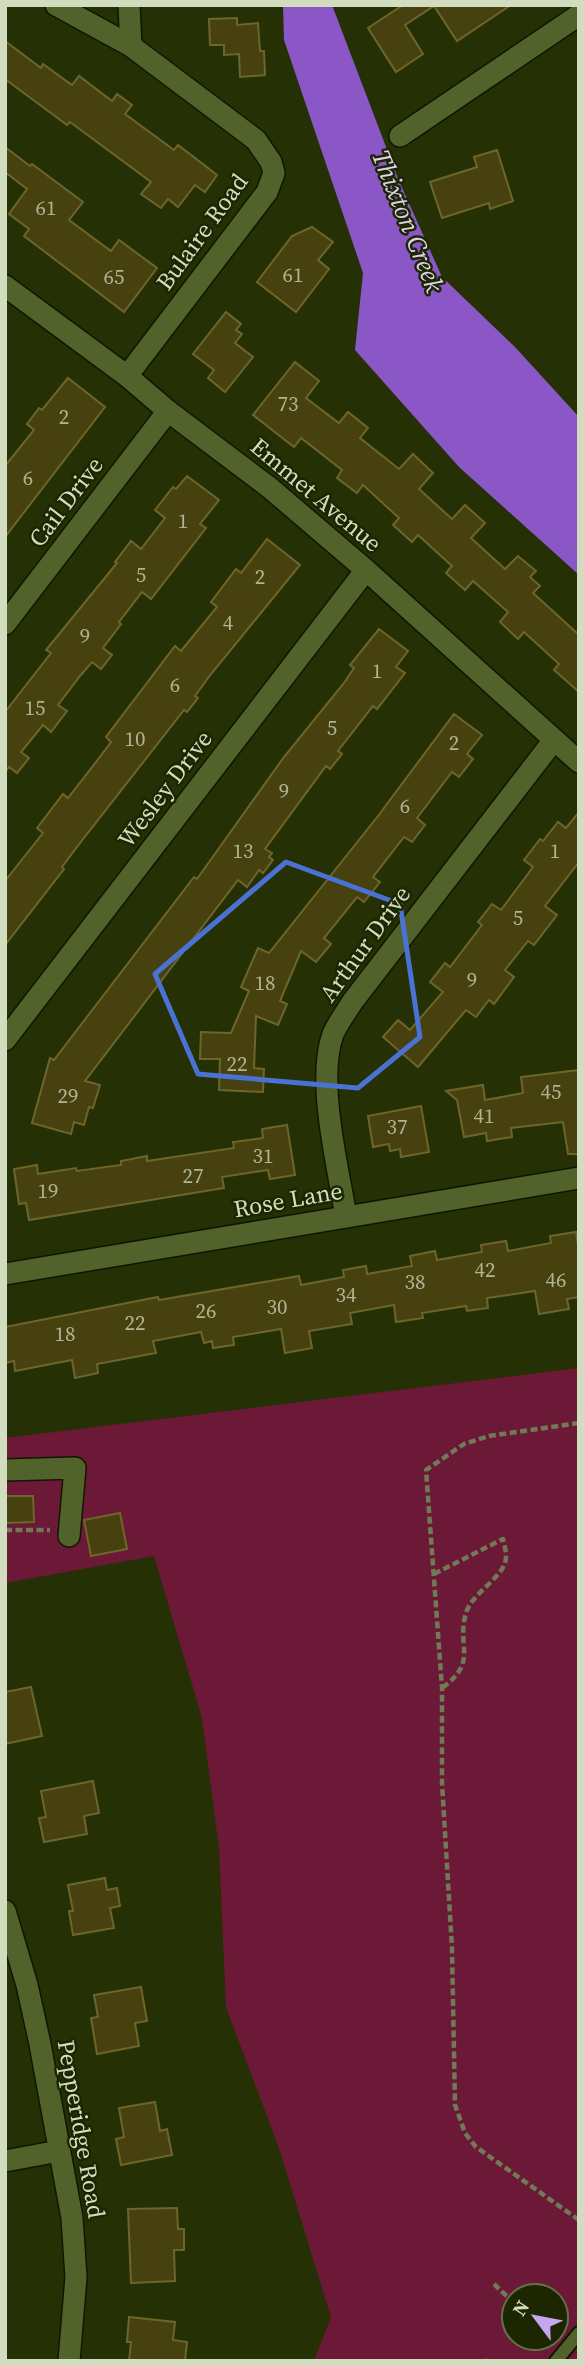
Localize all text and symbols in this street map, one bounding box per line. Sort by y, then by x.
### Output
water label: Thixton Creek [363,144,453,298]
street label: Bulaire Road [148,166,255,297]
house number: 61 [36,193,57,222]
house number: 61 [283,260,304,289]
house number: 65 [104,262,125,291]
house number: 73 [278,389,299,418]
house number: 2 [59,402,69,431]
street label: Emmet Avenue [244,430,389,559]
street label: Cail Drive [21,450,110,554]
house number: 6 [23,463,33,492]
house number: 1 [178,506,188,535]
house number: 5 [136,560,146,589]
house number: 2 [255,562,265,591]
house number: 4 [223,608,234,637]
house number: 9 [80,621,90,650]
house number: 1 [372,656,382,685]
house number: 6 [170,670,180,699]
house number: 15 [25,693,46,722]
house number: 5 [327,713,337,742]
street label: Wesley Drive [110,723,220,854]
house number: 10 [125,724,146,753]
house number: 2 [449,728,459,757]
house number: 9 [279,776,289,805]
house number: 6 [400,791,410,820]
house number: 13 [233,836,254,865]
house number: 1 [550,836,560,865]
street label: Arthur Drive [311,879,418,1009]
house number: 5 [513,903,523,932]
house number: 9 [467,965,477,994]
house number: 18 [255,968,276,997]
house number: 22 [227,1049,248,1078]
house number: 45 [541,1077,562,1106]
house number: 29 [58,1081,79,1110]
house number: 41 [474,1101,495,1130]
house number: 37 [387,1112,408,1141]
house number: 31 [253,1141,274,1170]
house number: 27 [183,1161,204,1190]
street label: Rose Lane [231,1174,345,1225]
house number: 19 [38,1176,59,1205]
house number: 42 [475,1255,496,1284]
house number: 46 [546,1265,567,1294]
house number: 38 [405,1267,426,1296]
house number: 34 [336,1280,357,1309]
house number: 30 [267,1292,288,1321]
house number: 26 [196,1296,217,1325]
house number: 22 [125,1308,146,1337]
house number: 18 [55,1319,76,1348]
street label: Pepperidge Road [50,2037,113,2221]
north arrow [500,2282,570,2352]
text: N [506,2295,535,2321]

